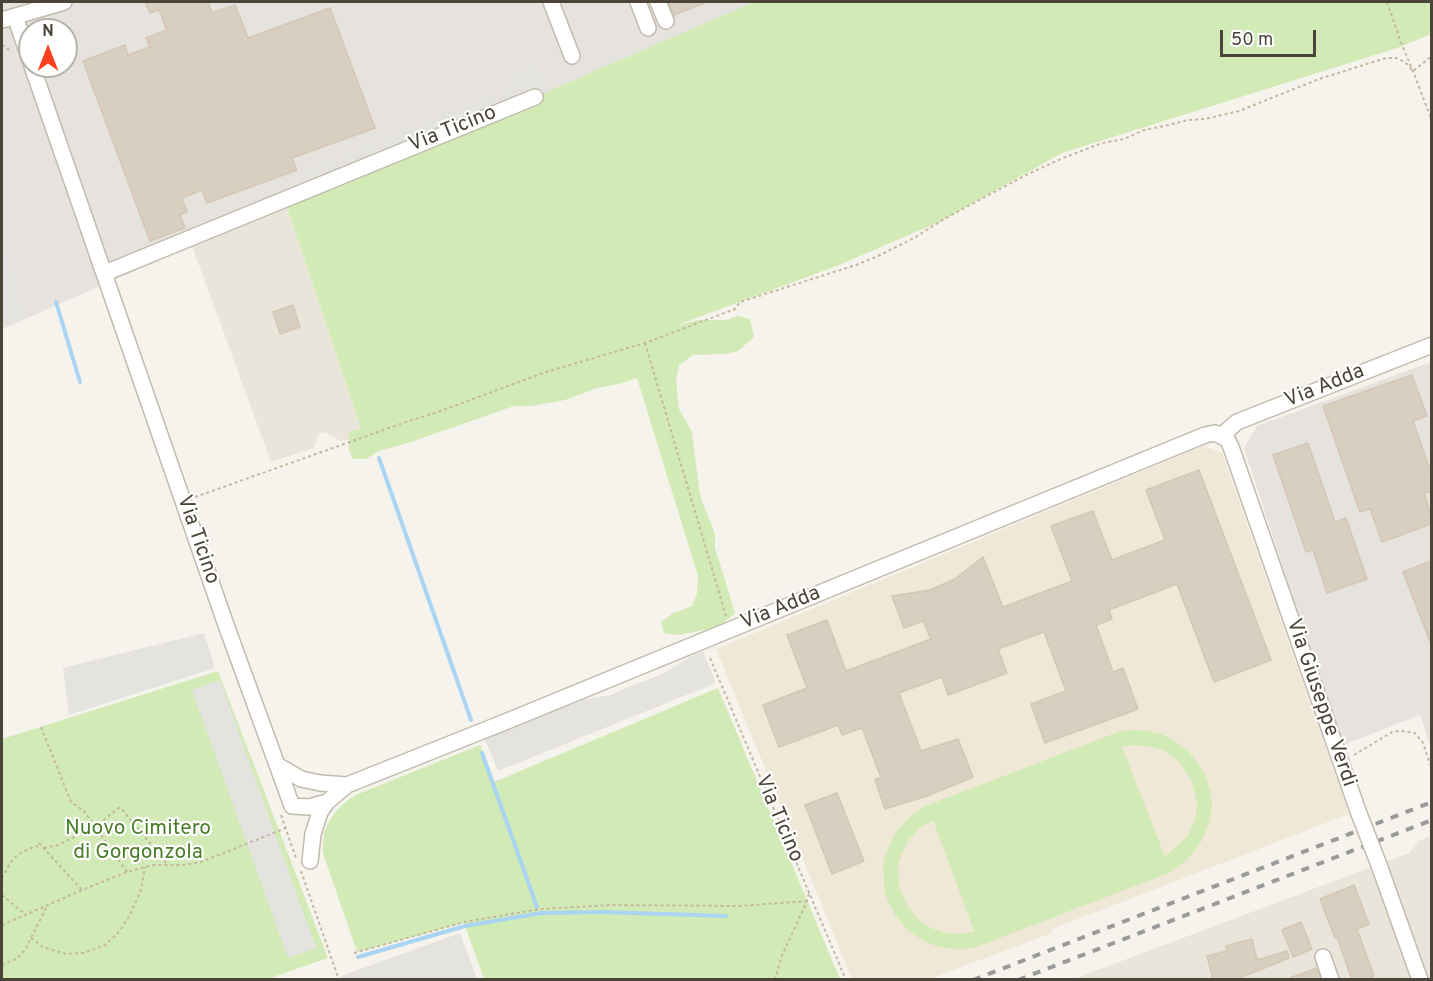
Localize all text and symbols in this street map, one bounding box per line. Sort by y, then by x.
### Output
north arrow [18,18,78,78]
scale bar [1223,18,1319,56]
text: N [42,22,54,42]
text: 50 m [1231,29,1273,52]
street label: Via Ticino [406,101,500,159]
street label: Via Adda [1281,360,1369,414]
street label: Via Ticino [170,492,224,588]
street label: Via Adda [737,582,825,636]
street label: Via Giuseppe Verdi [1279,616,1361,790]
street label: Via Ticino [748,772,808,866]
park label: Nuovo Cimitero di Gorgonzola [65,817,211,867]

